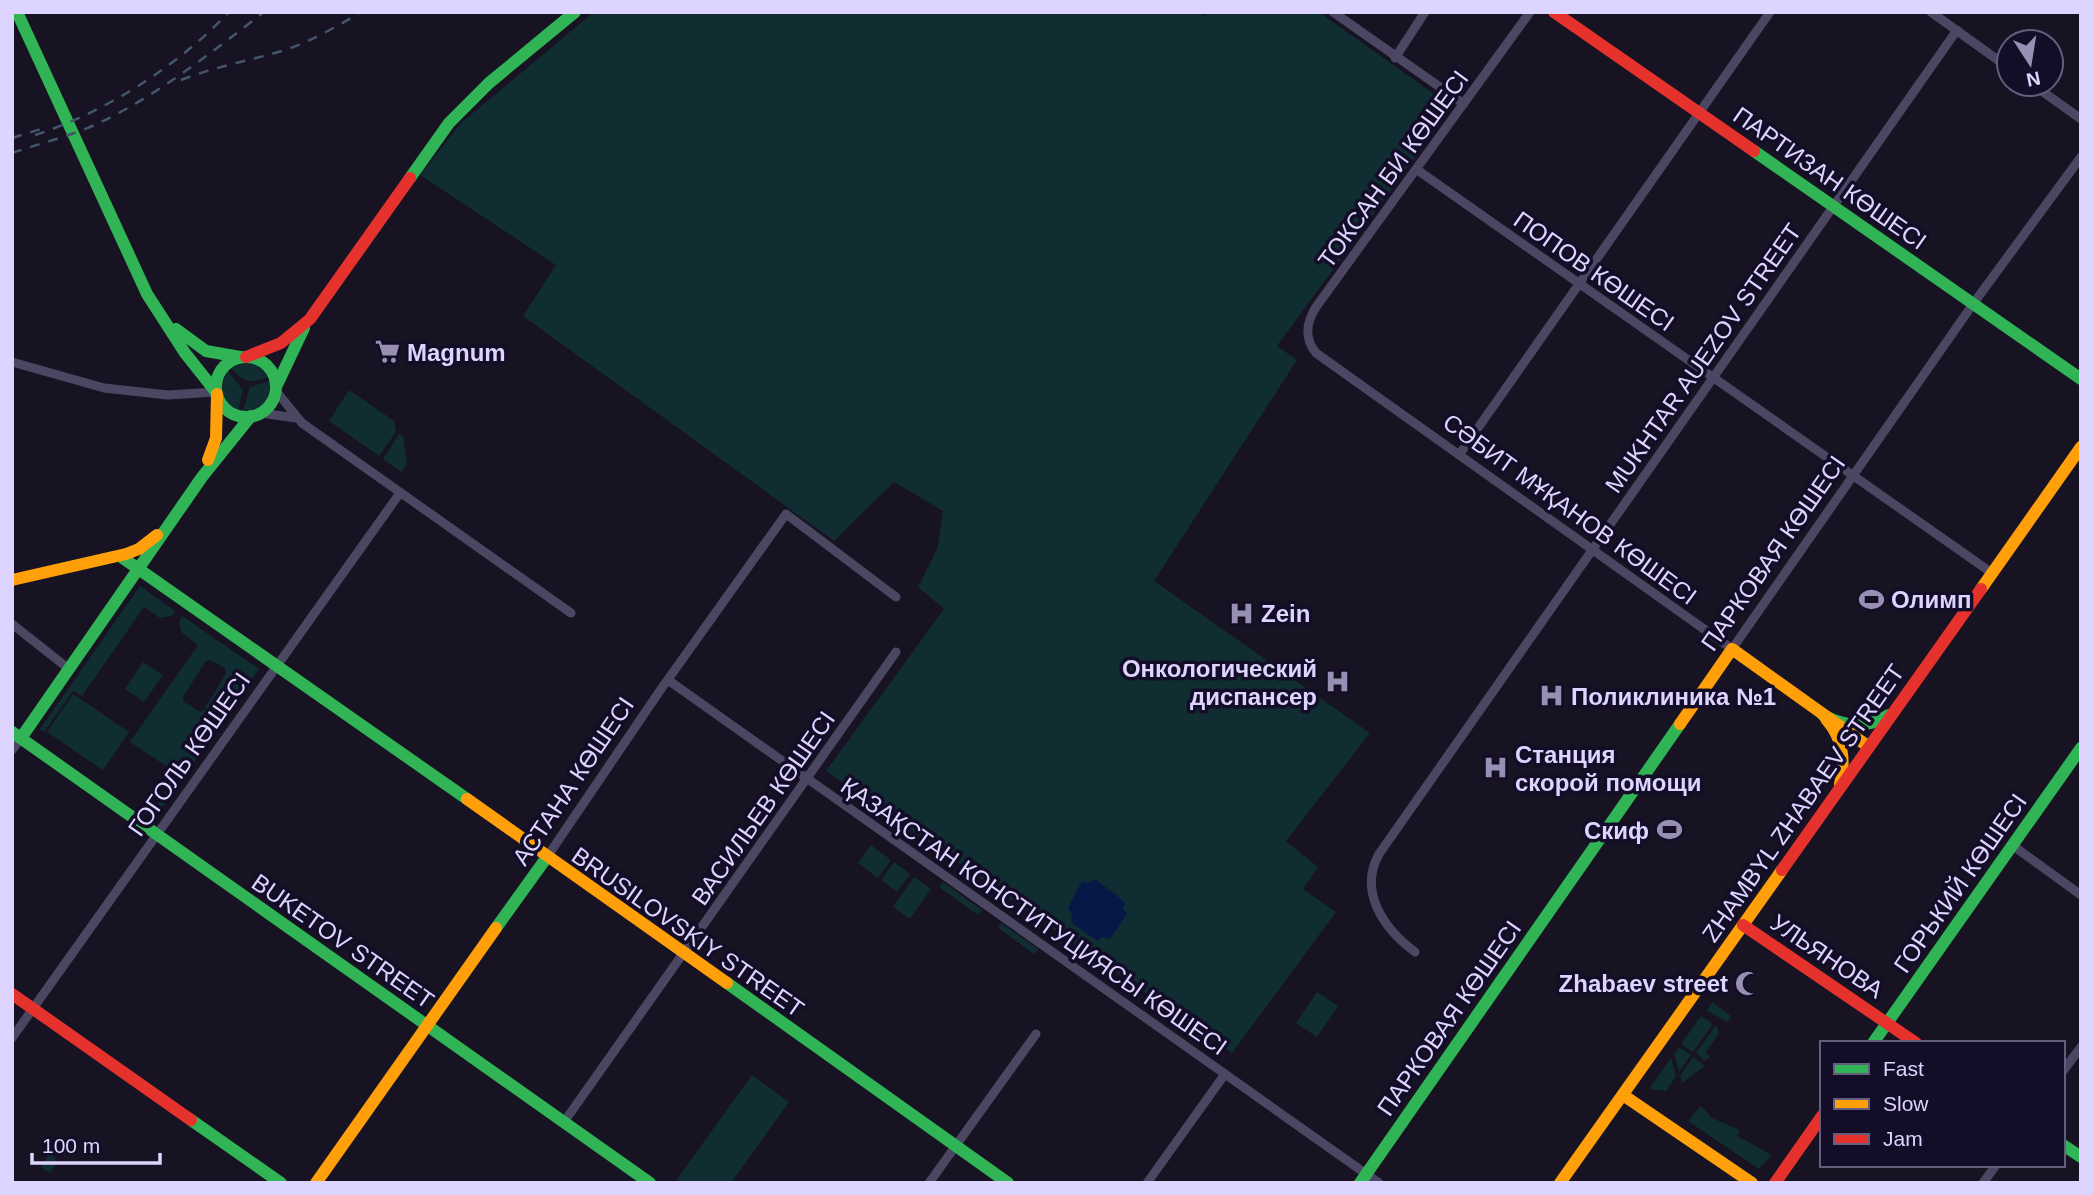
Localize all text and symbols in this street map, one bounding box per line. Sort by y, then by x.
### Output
north arrow [1995,28,2065,98]
street label: ТОКСАН БИ КӨШЕСІ [1312,65,1474,273]
text: N [2025,67,2042,91]
street label: ПАРТИЗАН КӨШЕСІ [1728,101,1932,255]
street label: ПОПОВ КӨШЕСІ [1509,206,1679,336]
street label: MUKHTAR AUEZOV STREET [1600,218,1807,498]
supermarket icon: Magnum [373,338,401,366]
place label: Magnum [407,339,506,366]
street label: СӘБИТ МҰҚАНОВ КӨШЕСІ [1438,408,1702,610]
street label: ПАРКОВАЯ КӨШЕСІ [1696,450,1850,656]
sports icon: Олимп [1857,585,1885,613]
place label: Олимп [1891,586,1972,613]
hospital icon: Zein [1227,599,1255,627]
place label: Zein [1261,600,1310,627]
place label: Онкологический диспансер [1122,655,1317,710]
street label: ZHAMBYL ZHABAEV STREET [1697,659,1910,947]
street label: ГОГОЛЬ КӨШЕСІ [123,667,255,841]
hospital icon: Онкологический диспансер [1323,668,1351,696]
hospital icon: Поликлиника №1 [1537,682,1565,710]
place label: Поликлиника №1 [1571,683,1776,710]
street label: АСТАНА КӨШЕСІ [507,692,639,870]
street label: ВАСИЛЬЕВ КӨШЕСІ [686,706,840,910]
place label: Станция скорой помощи [1515,741,1701,796]
hospital icon: Станция скорой помощи [1481,754,1509,782]
street label: ҚАЗАҚСТАН КОНСТИТУЦИЯСЫ КӨШЕСІ [836,772,1232,1060]
street label: ГОРЬКИЙ КӨШЕСІ [1888,788,2032,978]
sports icon: Скиф [1655,816,1683,844]
place label: Скиф [1584,817,1649,844]
street label: BRUSILOVSKIY STREET [567,842,809,1023]
street label: BUKETOV STREET [247,868,439,1014]
street label: УЛЬЯНОВА [1766,909,1888,1003]
street label: ПАРКОВАЯ КӨШЕСІ [1372,915,1526,1121]
mosque icon: Zhabaev street [1734,969,1762,997]
place label: Zhabaev street [1559,970,1728,997]
legend [1820,1041,2065,1167]
text: Fast [1883,1057,1924,1080]
text: Slow [1883,1092,1929,1115]
scale bar [32,1122,159,1166]
text: Jam [1883,1127,1923,1150]
text: 100 m [42,1134,100,1157]

